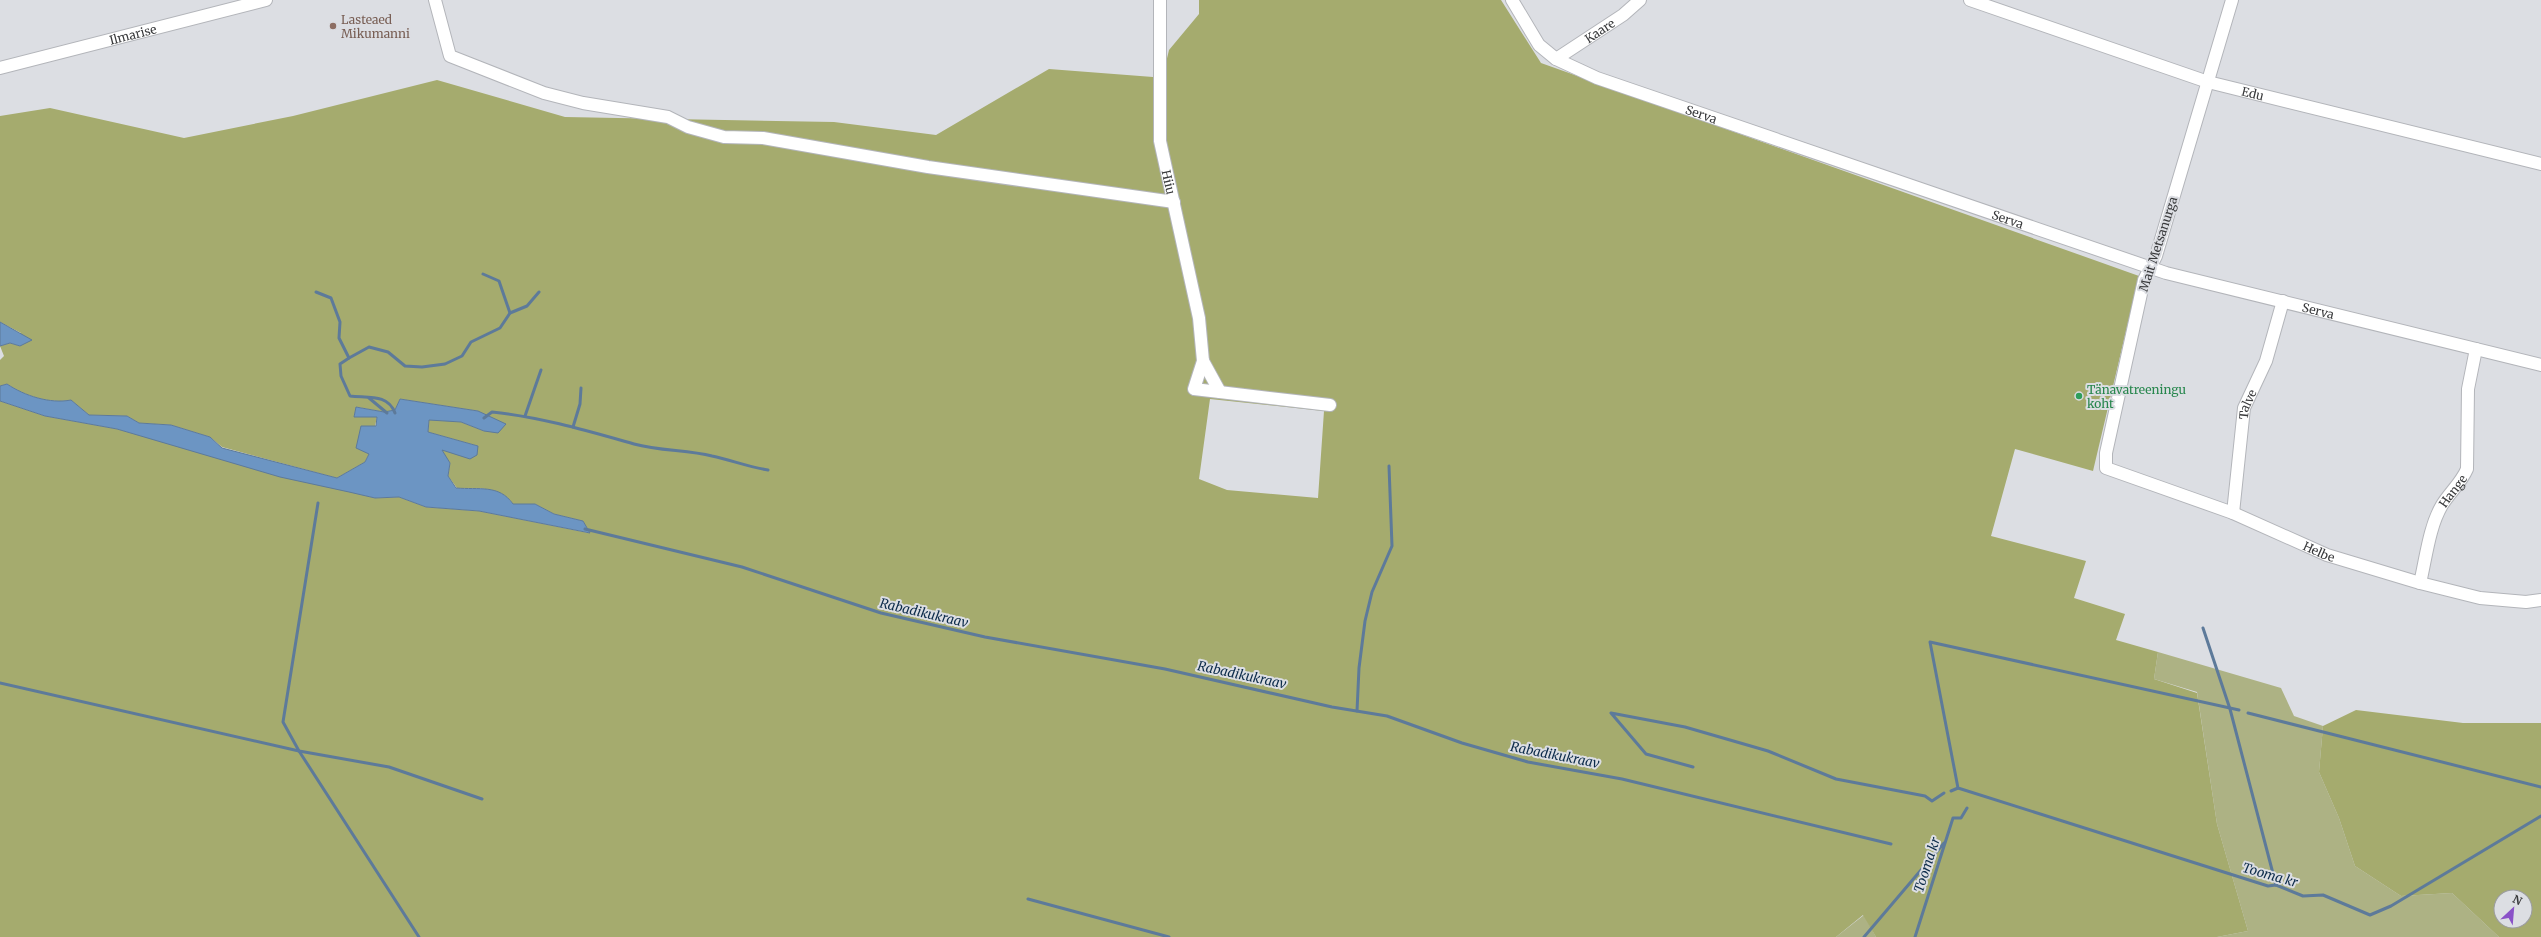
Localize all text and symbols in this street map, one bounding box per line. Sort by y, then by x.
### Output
place label: Lasteaed Mikumanni [341,12,410,41]
street label: Kaare [1582,15,1617,46]
street label: Ilmarise [108,21,158,47]
marker: Lasteaed Mikumanni [328,21,338,31]
street label: Edu [2240,83,2266,103]
street label: Serva [1684,101,1720,126]
street label: Hiiu [1159,168,1179,196]
street label: Mait Metsanurga [2136,194,2181,293]
street label: Serva [1990,206,2026,231]
street label: Serva [2301,299,2336,322]
place label: Tänavatreeningu koht [2087,382,2187,411]
street label: Talve [2235,387,2259,420]
marker: Tänavatreeningu koht [2074,391,2084,401]
street label: Hange [2435,472,2470,510]
street label: Helbe [2301,538,2337,564]
water label: Rabadikukraav [878,595,970,631]
water label: Rabadikukraav [1196,657,1288,693]
water label: Rabadikukraav [1509,738,1601,772]
water label: Tooma kr [1910,835,1944,895]
water label: Tooma kr [2240,859,2300,891]
north arrow [2493,889,2533,929]
text: N [2510,892,2525,908]

